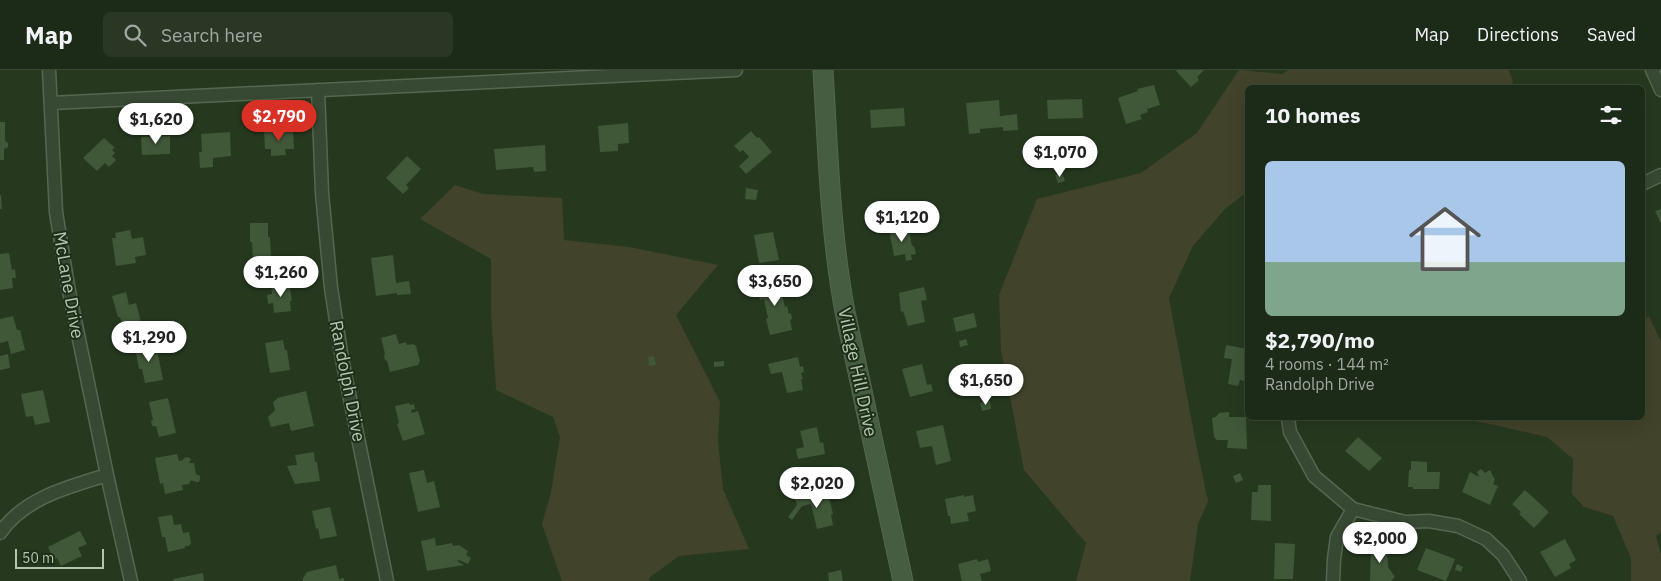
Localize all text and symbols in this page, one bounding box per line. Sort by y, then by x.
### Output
search box [103,12,453,57]
text: Map [25,19,73,51]
icon: search [121,21,149,49]
text: Search here [161,23,263,47]
text: Map [1414,23,1449,46]
text: Directions [1477,23,1559,46]
text: Saved [1587,23,1636,46]
pin: $2,790 [238,100,320,142]
text: 10 homes [1265,101,1361,129]
icon: filters [1597,101,1625,129]
pin: $1,620 [115,102,197,145]
text: $2,790 [253,106,305,126]
text: $1,620 [130,109,182,129]
pin: $1,070 [1019,136,1101,178]
text: $1,070 [1034,142,1086,162]
icon: home [1400,194,1490,284]
pin: $1,120 [861,200,943,243]
text: $1,120 [876,207,928,227]
street label: McLane Drive [48,230,90,340]
pin: $1,260 [240,256,322,298]
text: $1,260 [255,262,307,282]
pin: $3,650 [734,264,816,307]
text: $3,650 [749,271,801,291]
street label: Village Hill Drive [833,305,883,439]
street label: Randolph Drive [325,318,371,444]
pin: $1,290 [108,320,190,363]
text: $2,790/mo [1265,326,1375,354]
text: $1,290 [123,327,175,347]
text: 4 rooms · 144 m² [1265,354,1389,374]
pin: $1,650 [945,364,1027,406]
text: $1,650 [960,370,1012,390]
text: Randolph Drive [1265,374,1375,394]
pin: $2,020 [776,466,858,509]
text: $2,020 [791,473,843,493]
pin: $2,000 [1339,522,1421,564]
text: $2,000 [1354,528,1406,548]
scale bar [15,546,104,569]
text: 50 m [22,549,54,567]

